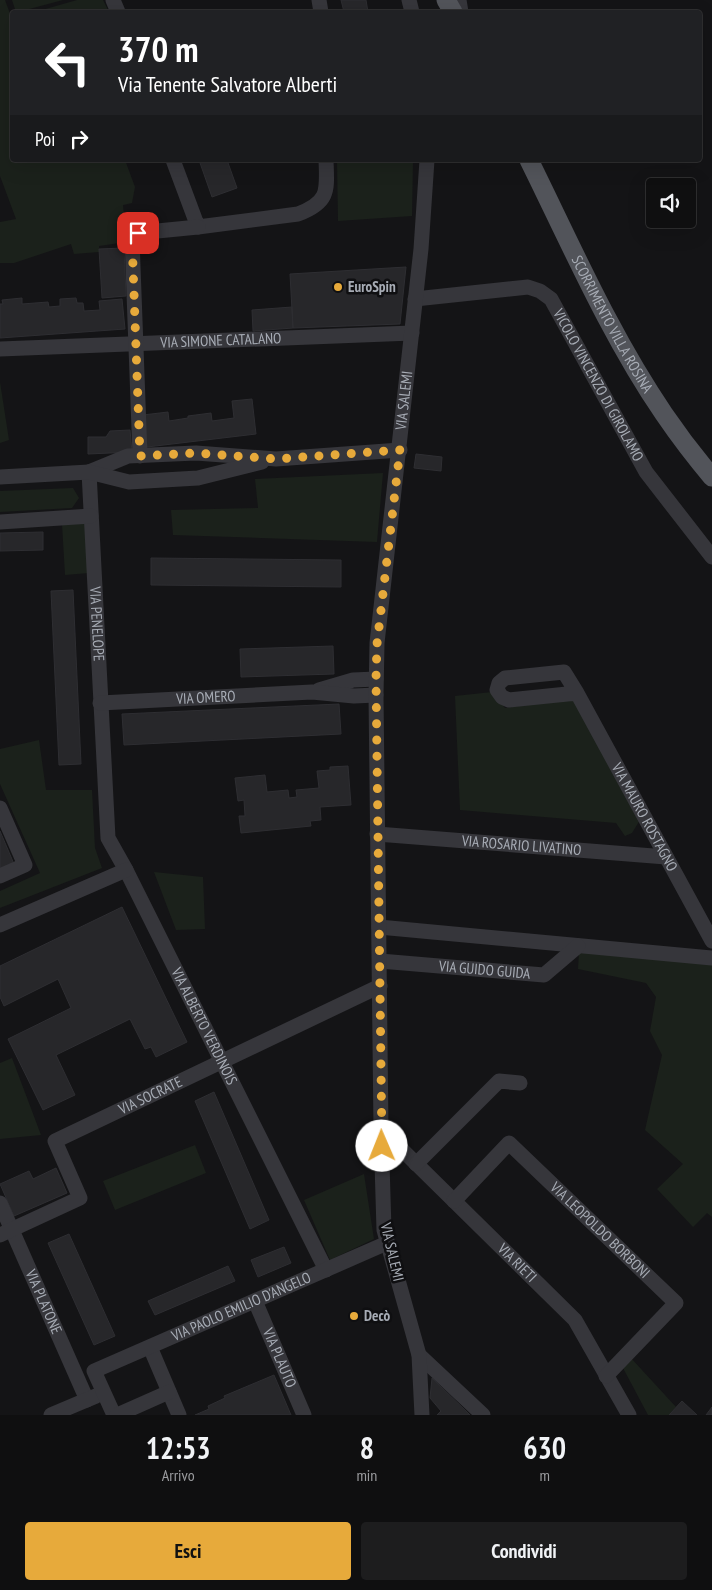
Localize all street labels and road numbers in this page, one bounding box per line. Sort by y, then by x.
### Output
street label: SCORRIMENTO VILLA ROSINA [568,252,658,397]
street label: VICOLO VINCENZO DI GIROLAMO [549,304,648,464]
street label: VIA SIMONE CATALANO [159,328,282,352]
street label: VIA SALEMI [391,370,416,432]
street label: VIA PENELOPE [86,585,109,662]
street label: VIA OMERO [175,686,236,708]
street label: VIA MAURO ROSTAGNO [607,758,682,874]
street label: VIA ROSARIO LIVATINO [460,831,582,859]
street label: VIA GUIDO GUIDA [437,956,532,983]
street label: VIA ALBERTO VERDINOIS [167,963,242,1088]
street label: VIA SOCRATE [114,1072,185,1119]
street label: VIA LEOPOLDO BORBONI [546,1177,654,1282]
street label: VIA SALEMI [376,1220,408,1283]
street label: VIA RIETI [493,1238,541,1286]
street label: VIA PLATONE [21,1265,67,1337]
street label: VIA PAOLO EMILIO D'ANGELO [168,1267,314,1345]
street label: VIA PLAUTO [258,1324,301,1390]

